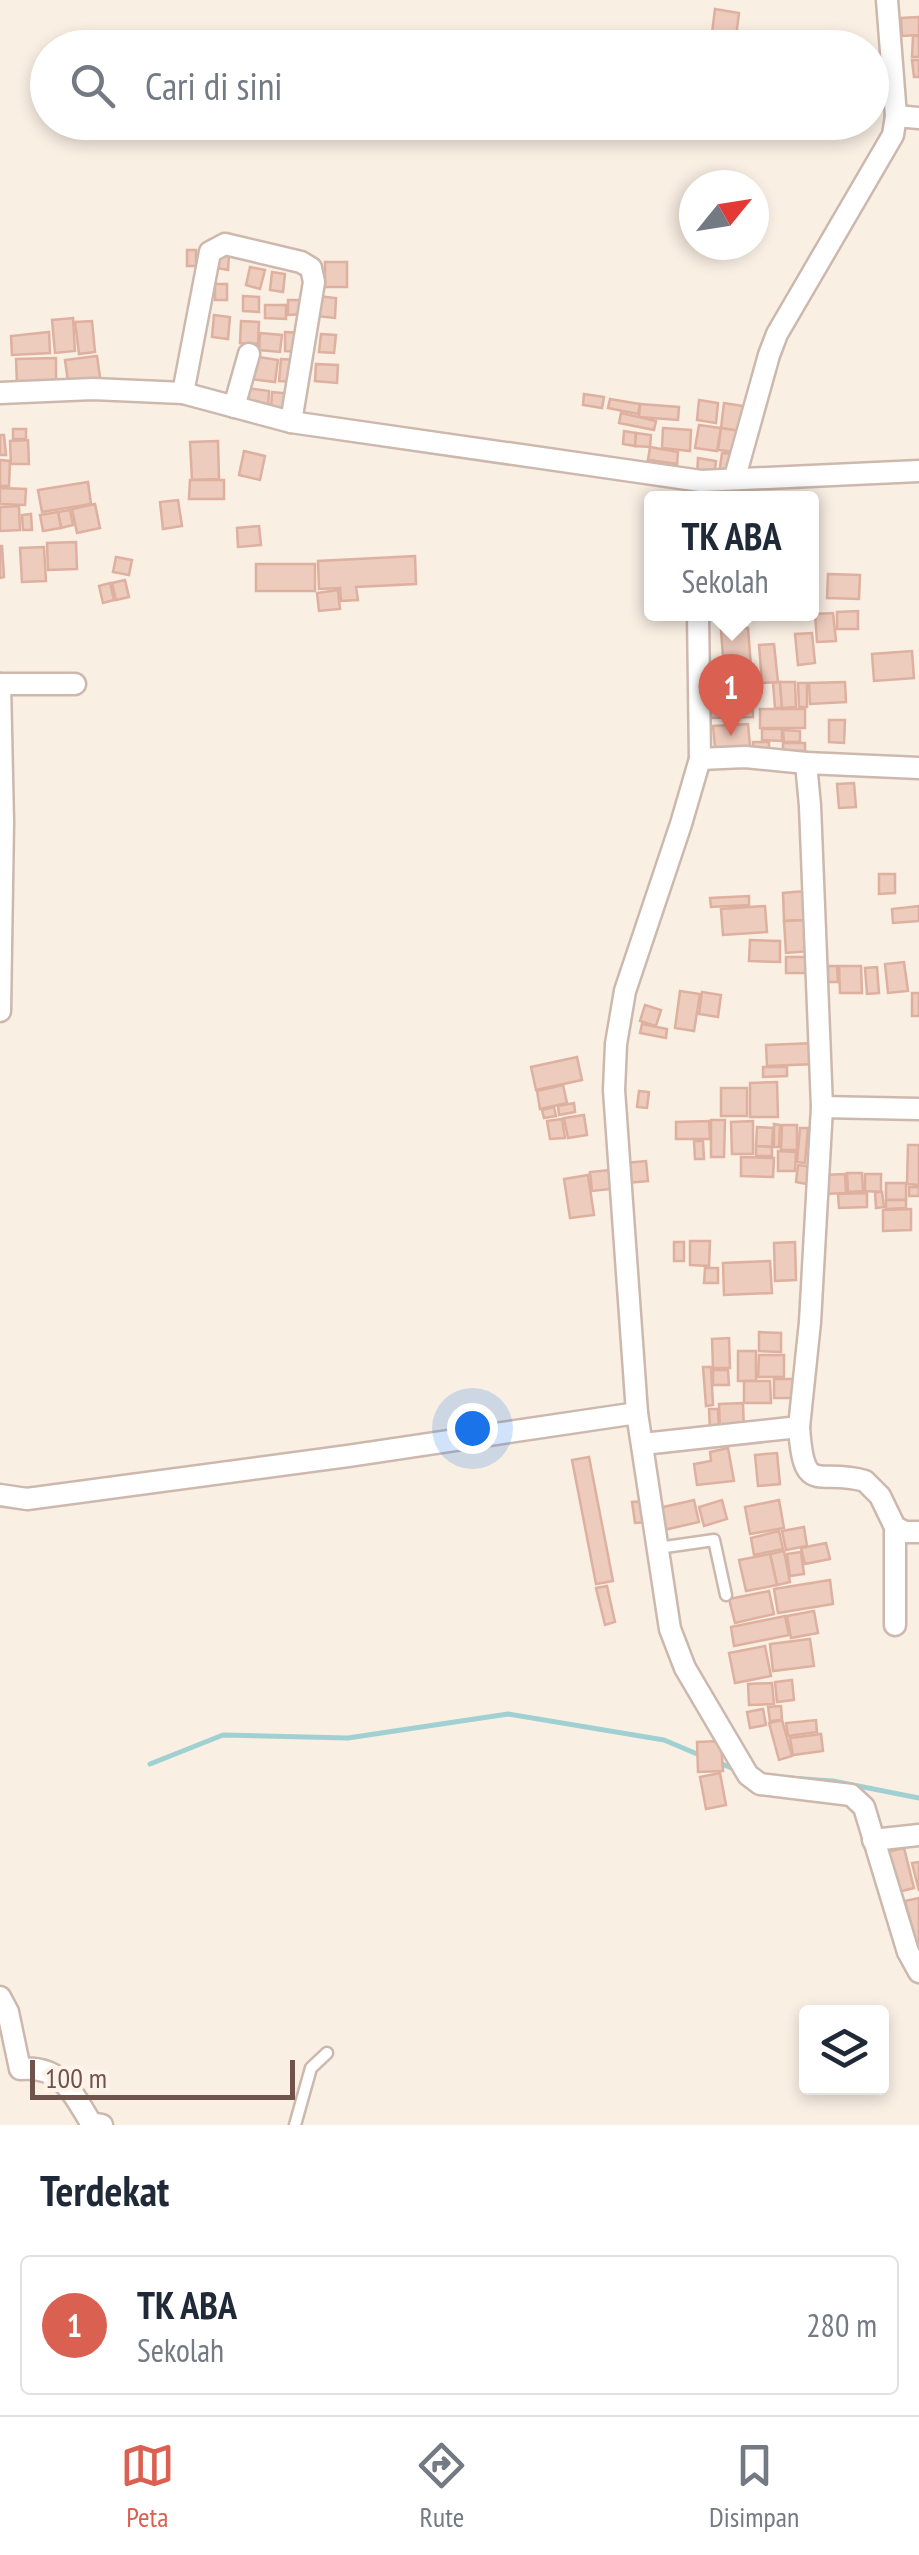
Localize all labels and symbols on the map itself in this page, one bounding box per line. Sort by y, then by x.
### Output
north arrow [679,170,769,260]
pin: 1 [698,654,764,736]
your location [447,1403,498,1454]
scale bar [30,2055,295,2100]

